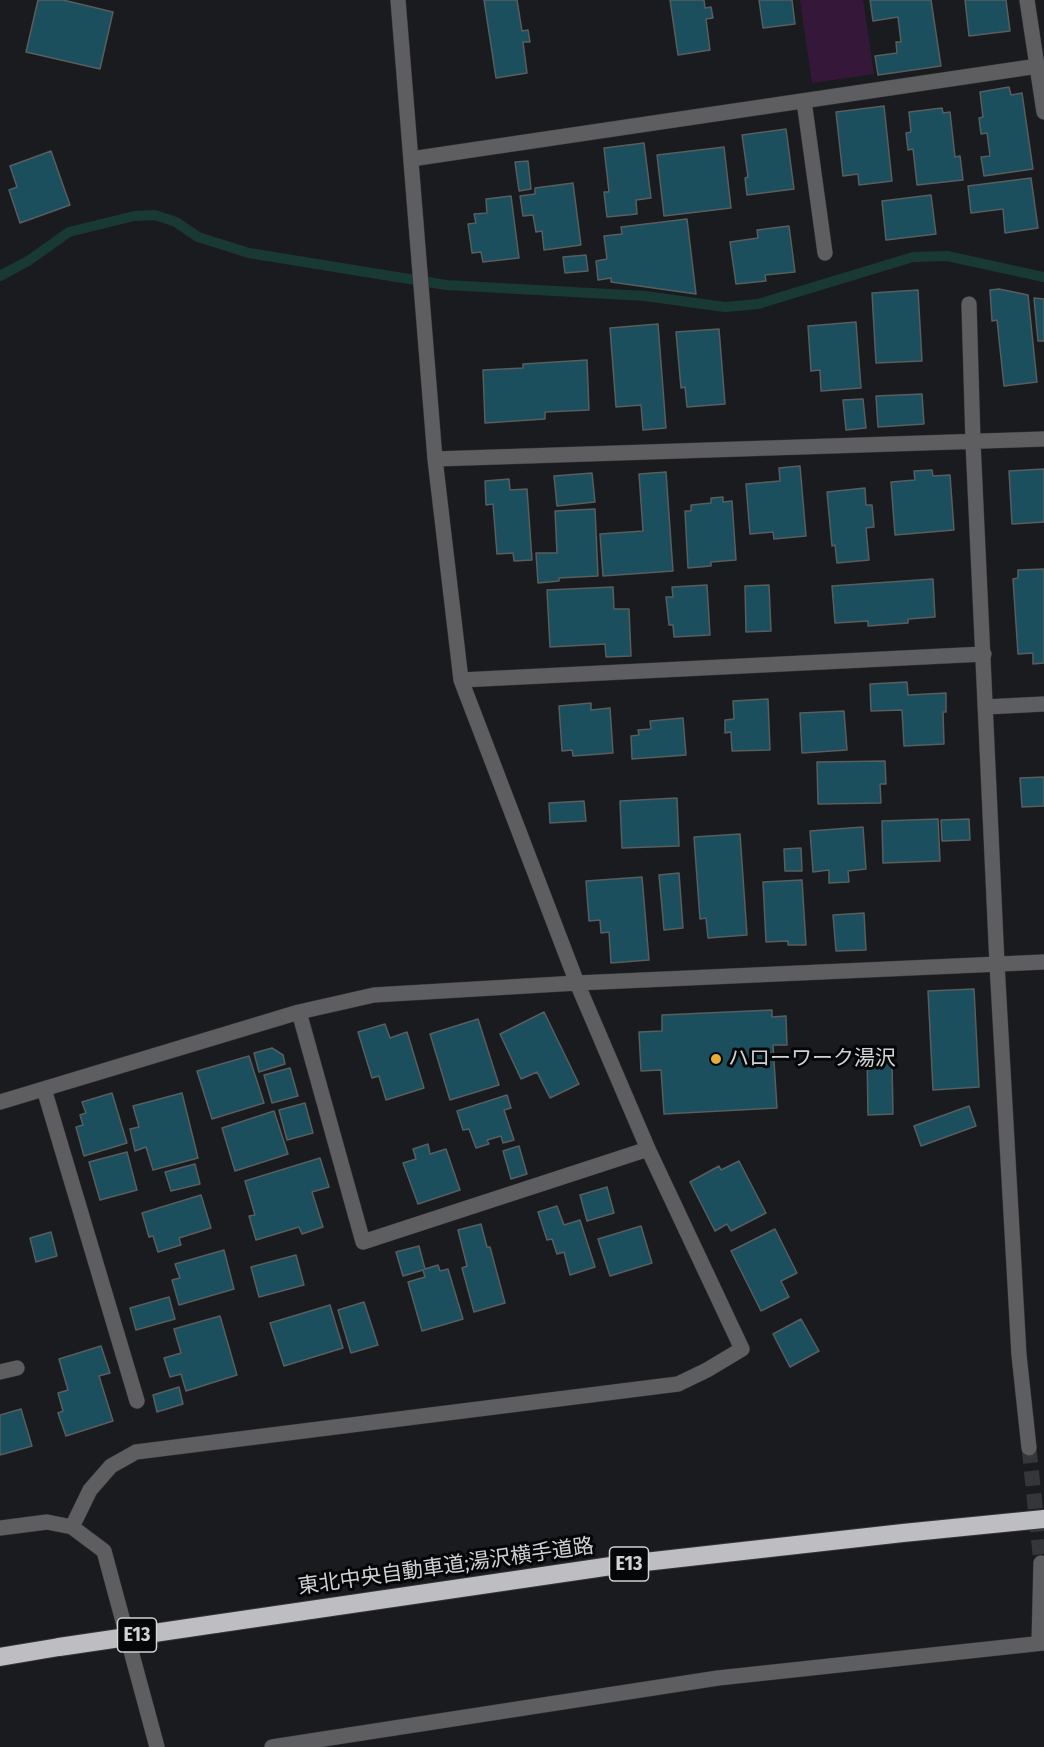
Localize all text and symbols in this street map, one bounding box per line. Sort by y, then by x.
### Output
place label: ハローワーク湯沢 [728,1046,896,1072]
marker: ハローワーク湯沢 [709,1052,723,1066]
street label: 東北中央自動車道;湯沢横手道路 [296,1534,596,1600]
road number: E13 [610,1547,648,1581]
road number: E13 [118,1618,156,1652]

